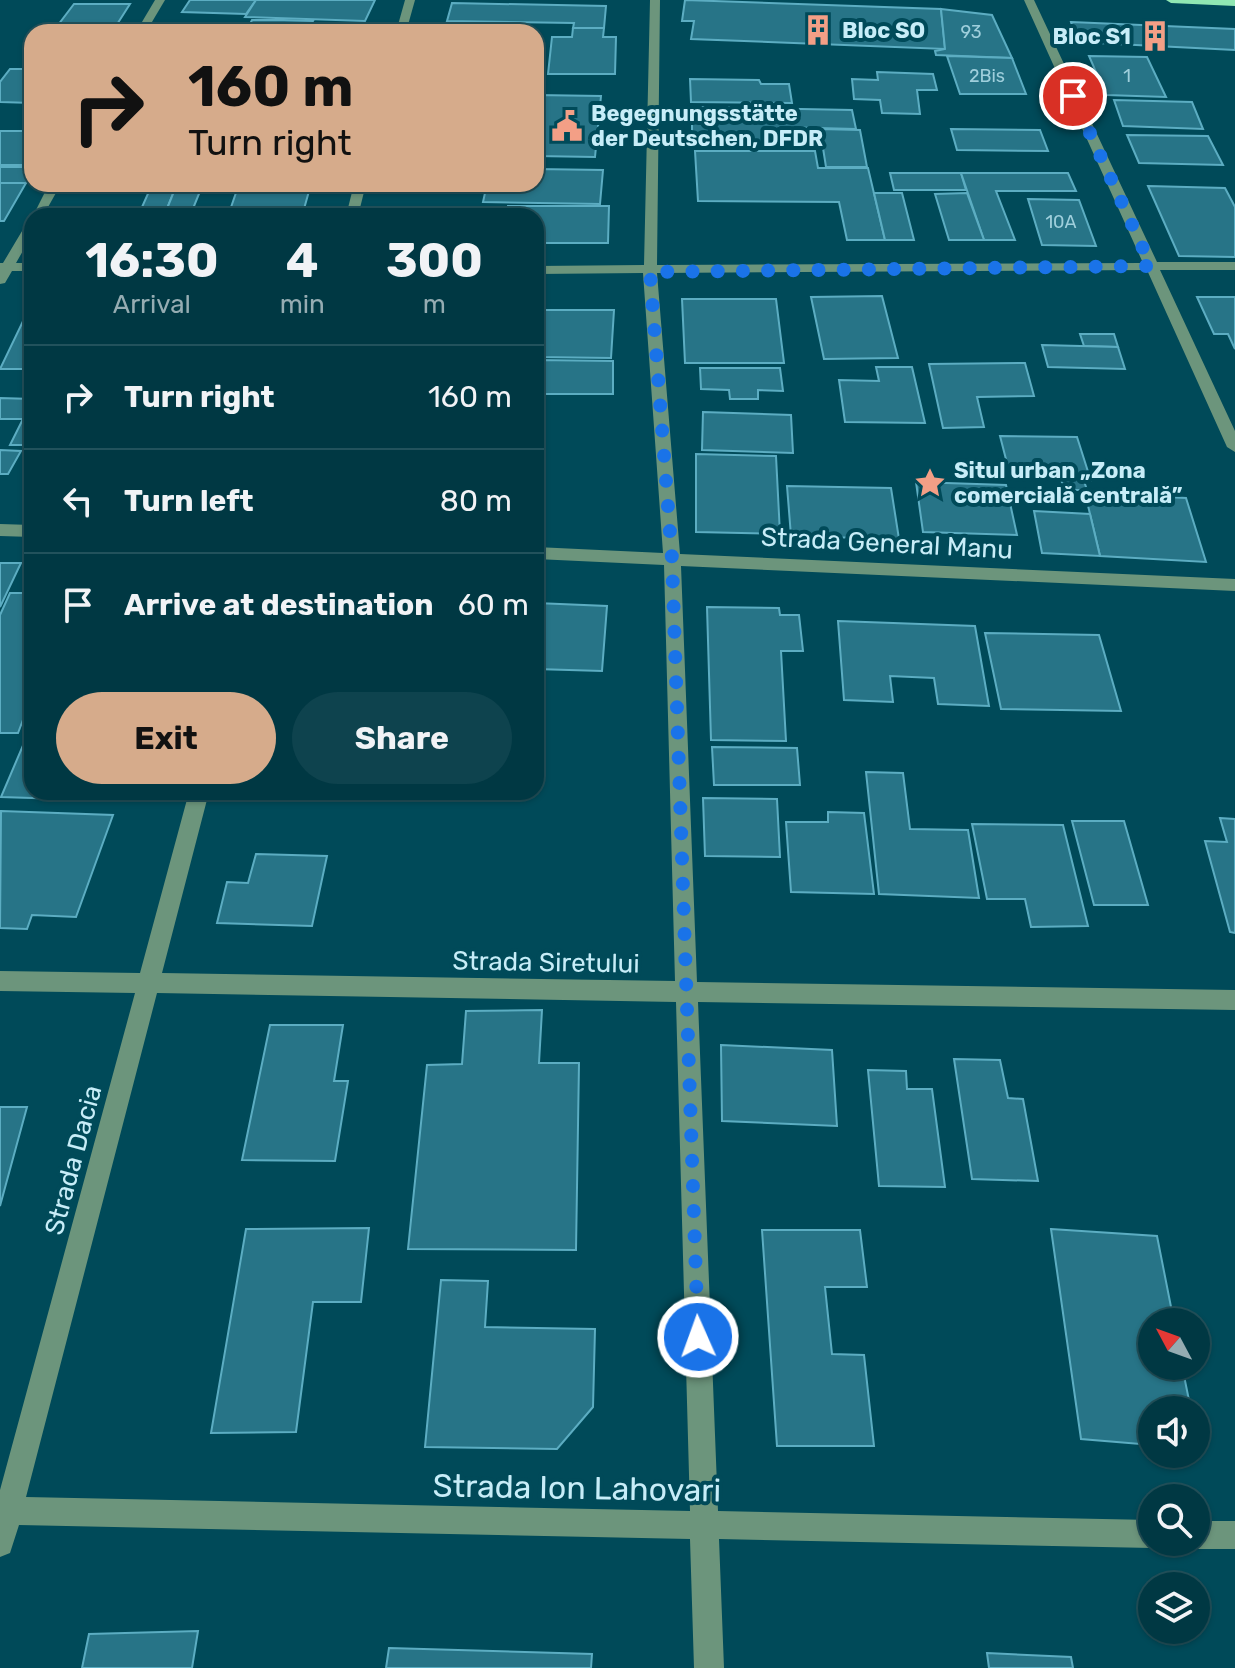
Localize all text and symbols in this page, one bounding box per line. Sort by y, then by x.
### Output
building icon: Bloc SO [801,13,835,47]
place label: Bloc SO [842,17,925,44]
building icon: Bloc S1 [1138,19,1172,53]
house number: 93 [960,21,982,43]
place label: Bloc S1 [1053,23,1131,50]
text: 160 m [188,54,354,120]
icon: right [56,56,160,160]
pin [1039,62,1107,130]
house number: 2Bis [969,65,1005,87]
house number: 1 [1123,65,1131,87]
icon: arrive [1051,74,1095,118]
place label: Begegnungsstätte der Deutschen, DFDR [591,100,823,152]
public building icon: Begegnungsstätte der Deutschen, DFDR [550,109,584,143]
text: Turn right [188,121,352,164]
house number: 10A [1045,211,1077,233]
text: 16:30 [85,232,219,289]
text: 4 [286,232,319,289]
text: 300 [386,232,483,289]
text: Arrival [113,289,191,320]
text: min [280,289,325,320]
text: m [423,289,446,320]
icon: right [56,375,100,419]
text: Turn right [124,379,275,415]
text: 160 m [428,379,512,415]
place label: Situl urban „Zona comercială centrală” [954,457,1183,509]
place icon: Situl urban „Zona comercială centrală” [913,466,947,500]
icon: left [56,479,100,523]
text: Turn left [124,483,254,519]
text: 80 m [440,483,512,519]
street label: Strada General Manu [760,521,1014,566]
icon: arrive [56,583,100,627]
text: Arrive at destination [124,587,434,623]
text: 60 m [458,587,529,623]
button: Exit [56,692,276,784]
button: Share [292,692,512,784]
street label: Strada Siretului [452,945,640,980]
street label: Strada Dacia [39,1082,108,1238]
position arrow [656,1295,740,1379]
north arrow [1138,1308,1210,1380]
map controls [1138,1308,1210,1644]
button: sound [1138,1396,1210,1468]
street label: Strada Ion Lahovari [432,1466,722,1510]
button: search [1138,1484,1210,1556]
button: layers [1138,1572,1210,1644]

